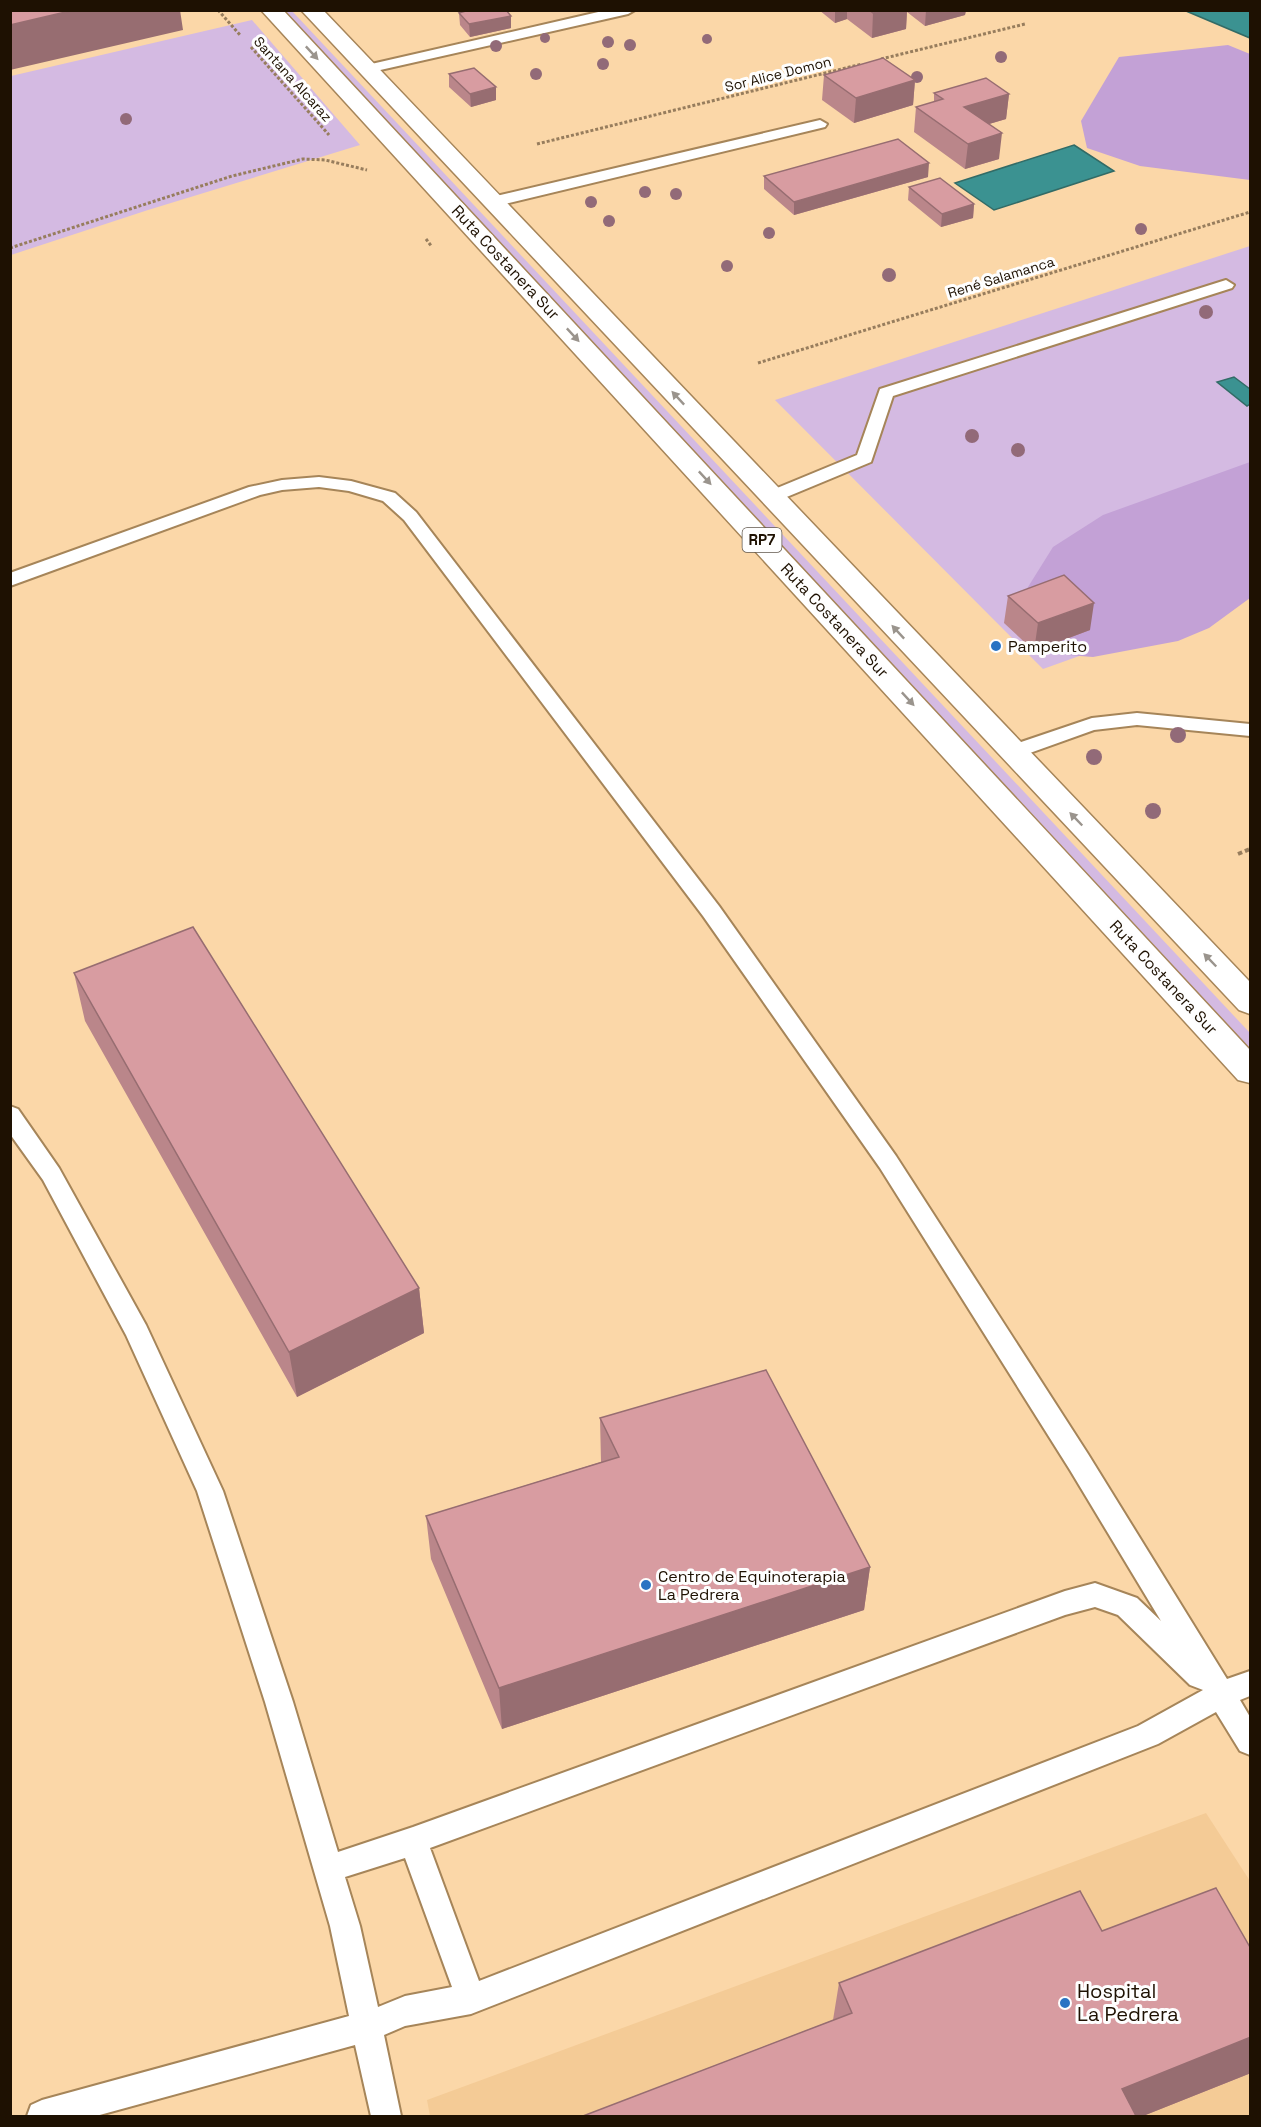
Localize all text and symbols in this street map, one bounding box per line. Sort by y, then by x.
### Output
street label: Santana Alcaraz [250,33,336,125]
one-way arrow [304,46,318,60]
street label: Sor Alice Domon [723,52,833,96]
street label: Ruta Costanera Sur [447,201,564,324]
street label: René Salamanca [945,252,1057,302]
one-way arrow [565,327,579,341]
one-way arrow [671,391,685,406]
one-way arrow [697,471,711,485]
road number: RP7 [742,528,782,552]
street label: Ruta Costanera Sur [776,559,893,682]
one-way arrow [891,624,905,639]
place label: Pamperito [1008,636,1087,657]
marker: Pamperito [989,639,1003,653]
one-way arrow [901,691,914,706]
one-way arrow [1069,811,1083,826]
street label: Ruta Costanera Sur [1105,916,1222,1039]
one-way arrow [1204,953,1217,968]
place label: Centro de Equinoterapia La Pedrera [658,1566,846,1605]
marker: Centro de Equinoterapia La Pedrera [639,1578,653,1592]
place label: Hospital La Pedrera [1077,1978,1179,2027]
marker: Hospital La Pedrera [1058,1996,1072,2010]

